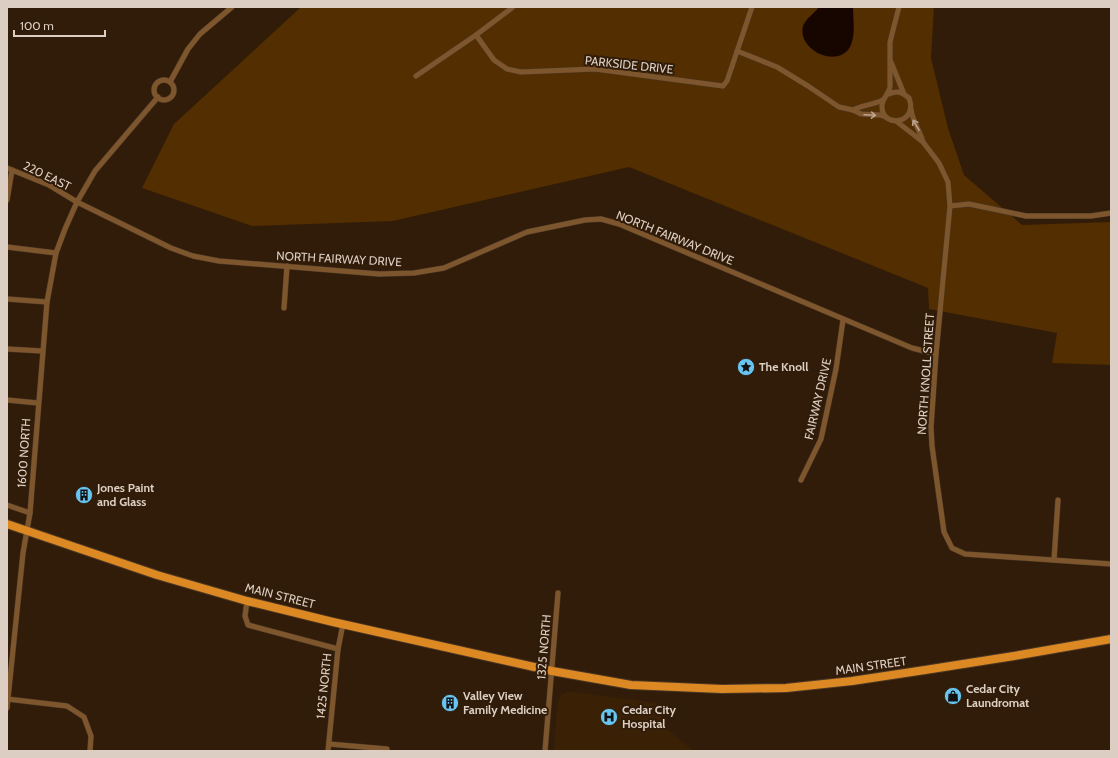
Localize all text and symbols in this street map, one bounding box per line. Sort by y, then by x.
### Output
scale bar [14,12,105,38]
text: 100 m [20,18,54,33]
street label: PARKSIDE DRIVE [584,52,674,77]
one-way arrow [863,111,876,118]
one-way arrow [912,119,920,131]
street label: 220 EAST [21,158,74,194]
street label: NORTH FAIRWAY DRIVE [614,207,737,268]
street label: NORTH FAIRWAY DRIVE [276,248,403,269]
street label: NORTH KNOLL STREET [914,312,937,435]
street label: FAIRWAY DRIVE [801,356,834,441]
place icon: The Knoll [736,357,756,377]
place label: The Knoll [759,359,808,374]
street label: 1600 NORTH [14,418,33,488]
place label: Jones Paint and Glass [96,480,154,509]
building icon: Jones Paint and Glass [74,485,94,505]
street label: MAIN STREET [244,580,317,612]
street label: 1325 NORTH [533,614,554,680]
street label: 1425 NORTH [313,652,334,720]
street label: MAIN STREET [834,653,908,678]
place label: Cedar City Laundromat [966,681,1029,710]
shop icon: Cedar City Laundromat [943,686,963,706]
place label: Valley View Family Medicine [463,688,547,717]
building icon: Valley View Family Medicine [440,693,460,713]
place label: Cedar City Hospital [622,702,676,731]
hospital icon: Cedar City Hospital [599,707,619,727]

